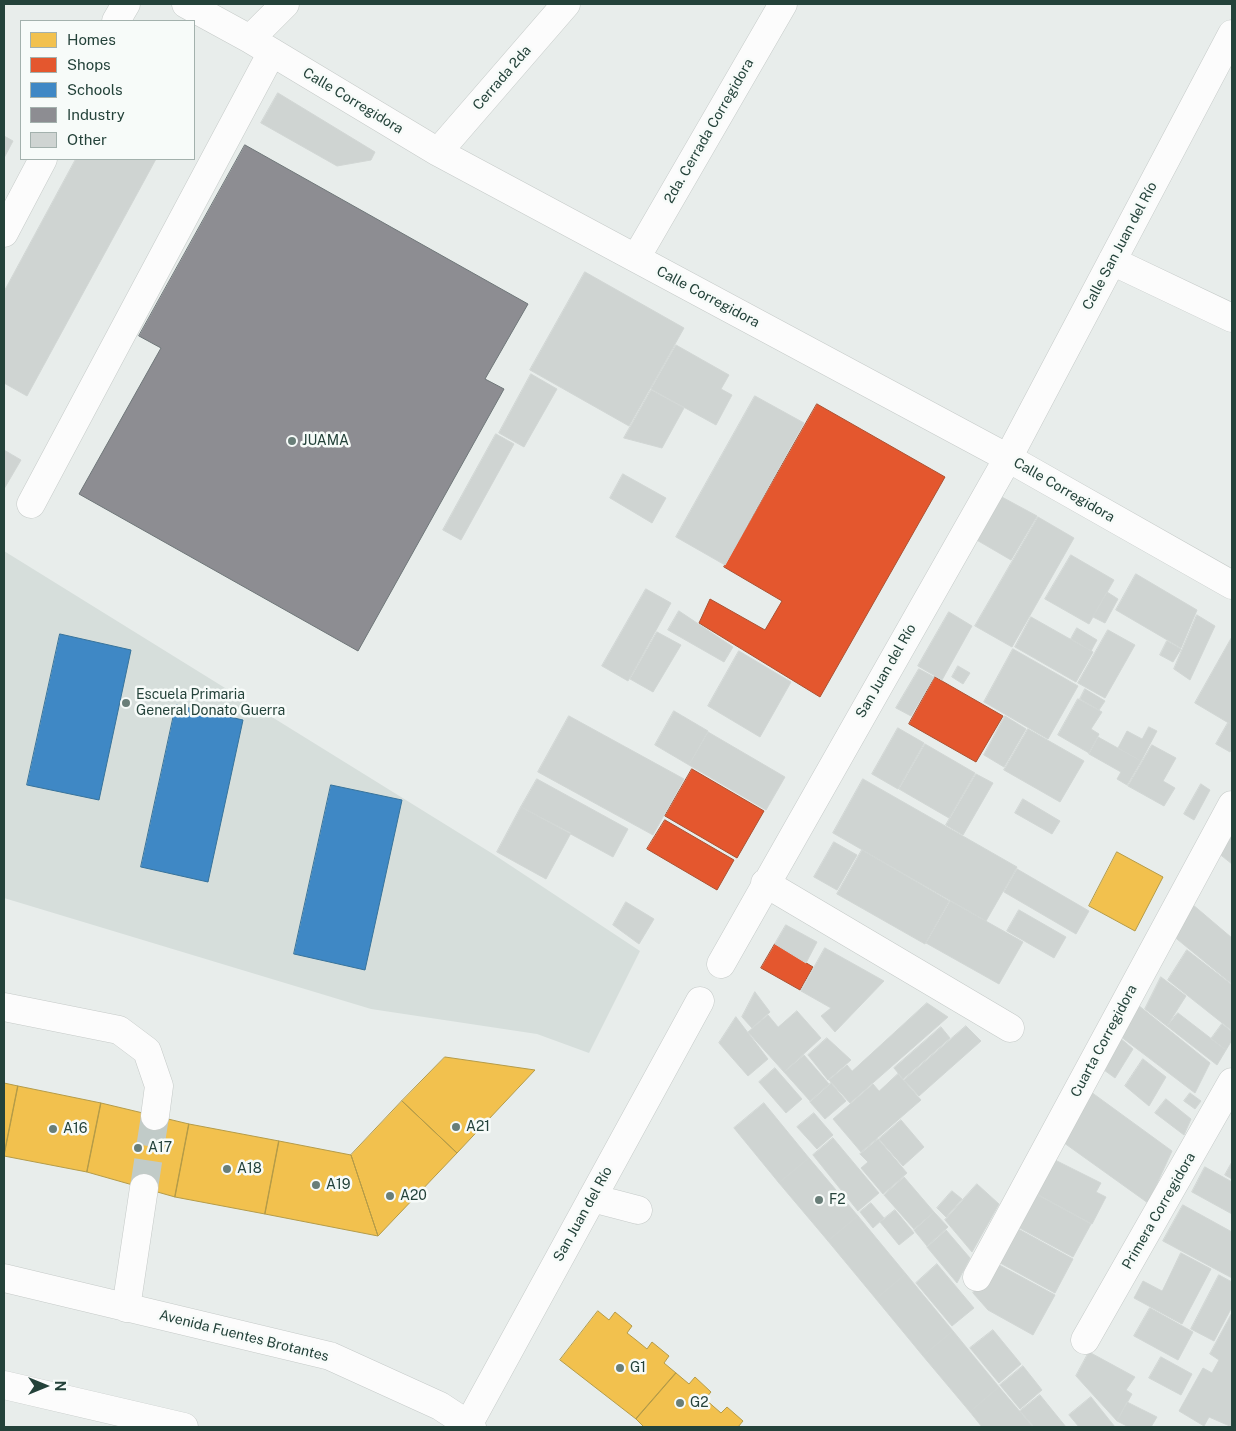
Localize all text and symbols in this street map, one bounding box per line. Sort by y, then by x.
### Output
legend [20,20,195,160]
text: Homes [67,31,116,48]
street label: Cerrada 2da [469,42,535,114]
text: Shops [67,56,111,73]
street label: 2da. Cerrada Corregidora [661,56,757,206]
street label: Calle Corregidora [300,64,406,138]
text: Schools [67,81,123,98]
text: Industry [67,106,125,123]
text: Other [67,131,107,148]
street label: Calle San Juan del Río [1079,179,1161,313]
street label: Calle Corregidora [654,263,762,331]
place label: JUAMA [302,433,349,449]
marker: JUAMA [286,435,298,447]
street label: Calle Corregidora [1010,454,1118,526]
street label: San Juan del Río [852,621,920,721]
place label: Escuela Primaria General Donato Guerra [136,687,285,720]
marker: Escuela Primaria General Donato Guerra [120,697,132,709]
street label: Cuarta Corregidora [1067,982,1141,1100]
place label: A21 [466,1119,490,1135]
place label: A16 [63,1121,87,1137]
marker: A21 [450,1121,462,1133]
marker: A16 [47,1123,59,1135]
place label: A17 [148,1140,172,1156]
marker: A17 [132,1142,144,1154]
street label: Primera Corregidora [1119,1150,1199,1272]
place label: A18 [237,1161,262,1177]
marker: A18 [221,1163,233,1175]
street label: San Juan del Río [550,1164,616,1264]
place label: A19 [326,1177,350,1193]
marker: A19 [310,1179,322,1191]
place label: A20 [400,1188,427,1204]
marker: A20 [384,1190,396,1202]
place label: F2 [829,1192,846,1208]
marker: F2 [813,1194,825,1206]
street label: Avenida Fuentes Brotantes [157,1307,331,1365]
place label: G1 [630,1360,646,1376]
north arrow [20,1361,70,1411]
marker: G1 [614,1362,626,1374]
text: N [52,1381,68,1391]
place label: G2 [690,1395,709,1411]
marker: G2 [674,1397,686,1409]

